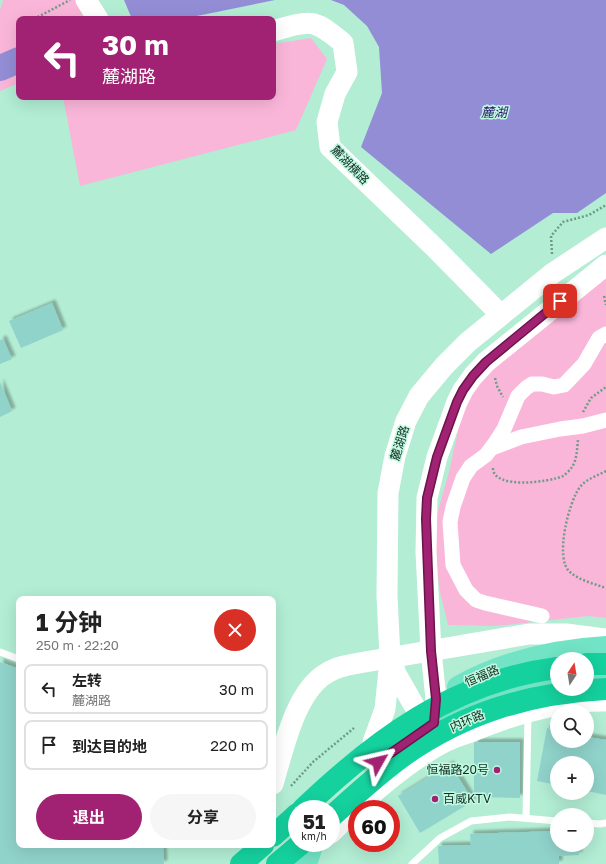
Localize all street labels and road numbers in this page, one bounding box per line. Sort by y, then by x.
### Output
street label: 麓湖横路 [328,142,372,187]
street label: 麓湖路 [387,423,412,462]
street label: 恒福路 [462,662,501,689]
street label: 内环路 [447,707,486,734]

